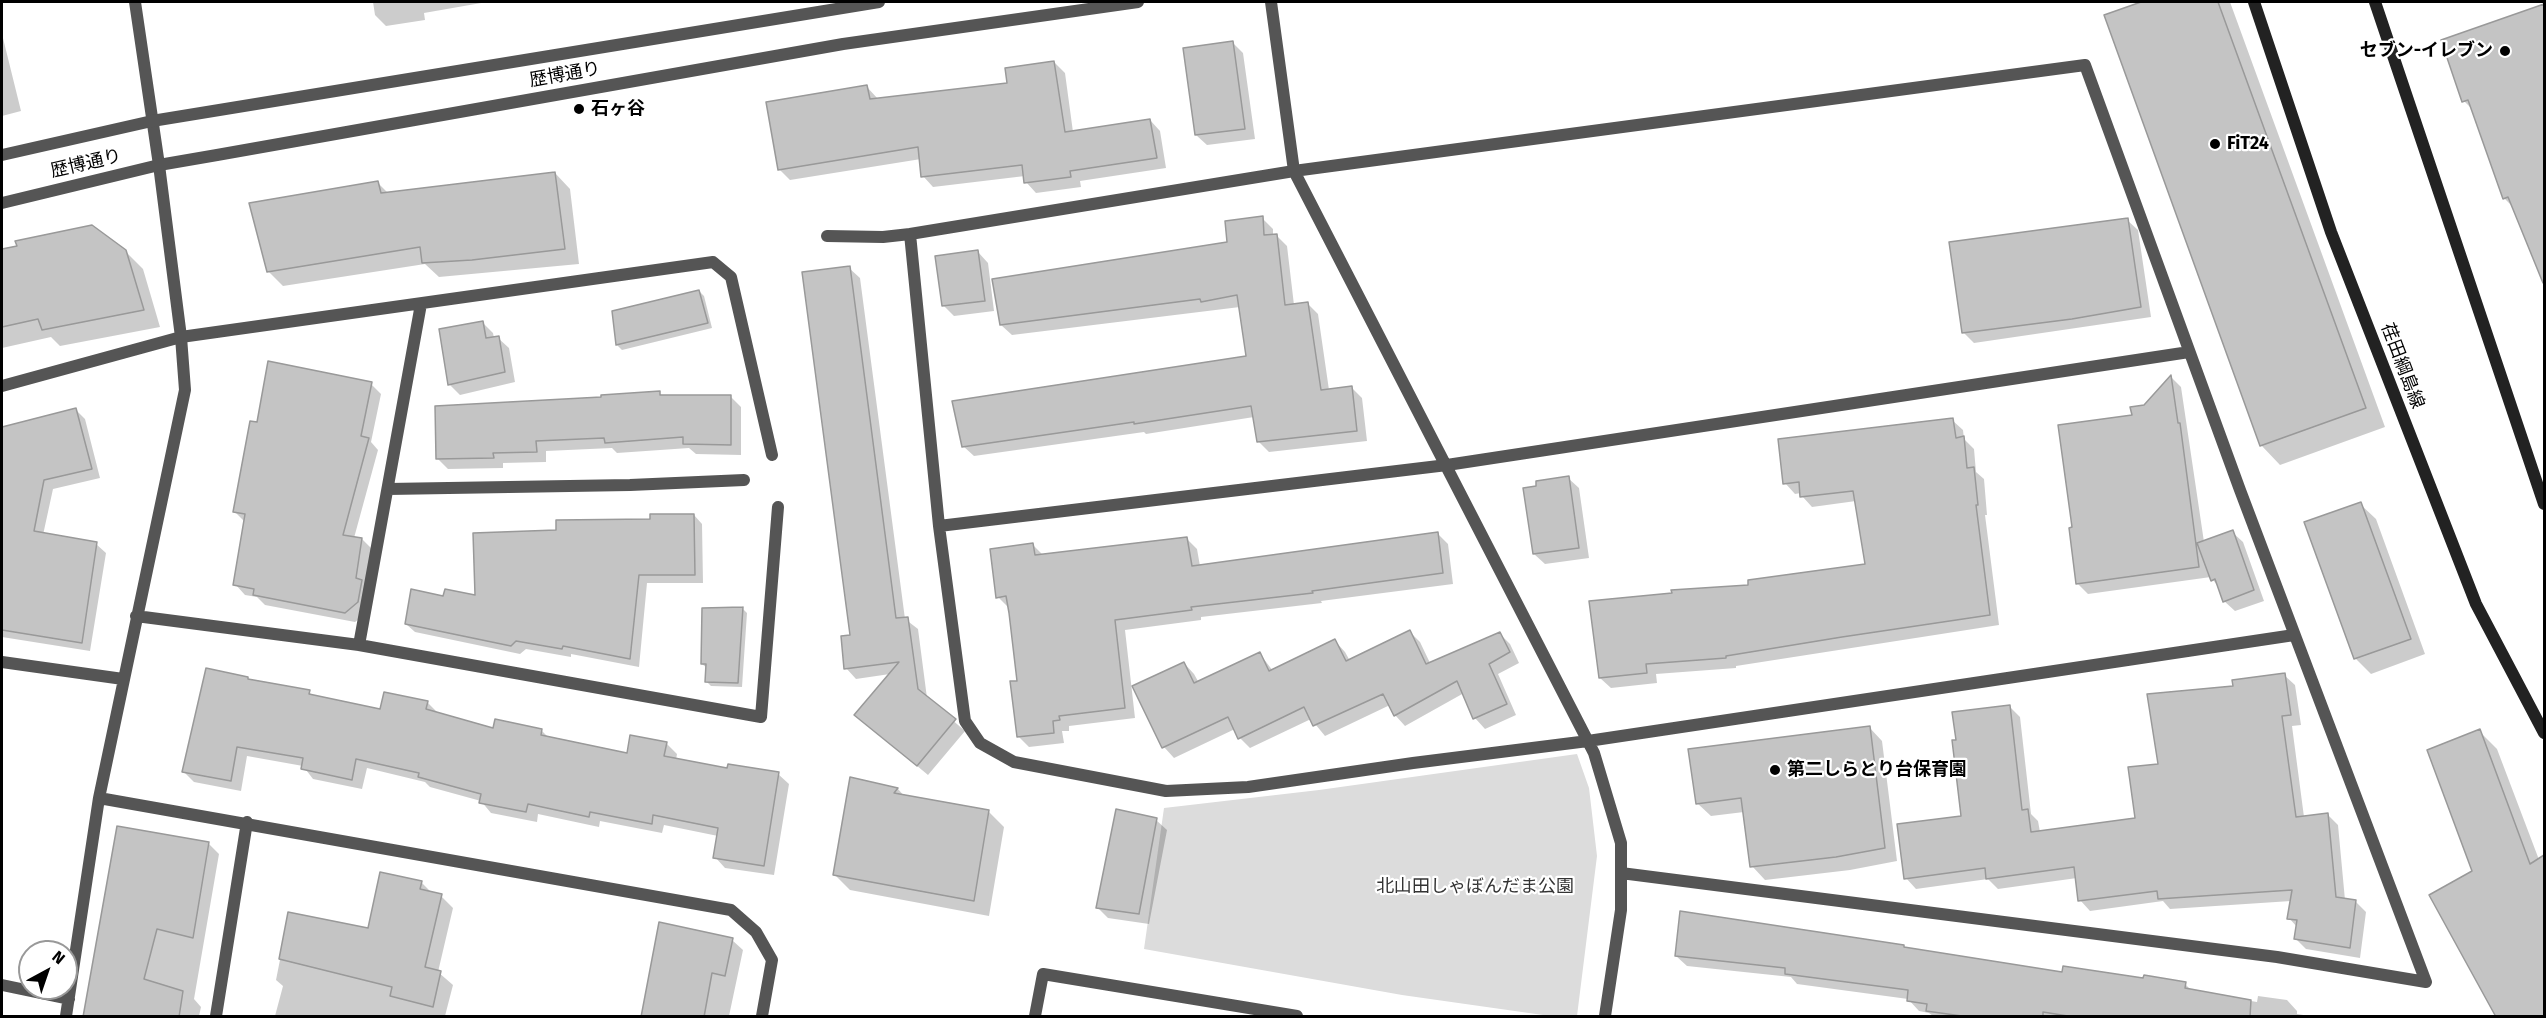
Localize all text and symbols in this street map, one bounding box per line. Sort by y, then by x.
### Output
place label: セブン-イレブン [2360,40,2493,62]
marker: セブン-イレブン [2498,44,2512,58]
street label: 歴博通り [528,58,602,92]
place label: 石ヶ谷 [591,98,645,120]
marker: 石ヶ谷 [572,102,586,116]
place label: FiT24 [2227,133,2269,155]
marker: FiT24 [2208,137,2222,151]
street label: 歴博通り [48,145,124,183]
street label: 荏田綱島線 [2376,320,2428,412]
place label: 第二しらとり台保育園 [1787,759,1967,781]
marker: 第二しらとり台保育園 [1768,763,1782,777]
park label: 北山田しゃぼんだま公園 [1376,876,1574,898]
north arrow [18,940,78,1000]
text: N [48,947,69,968]

